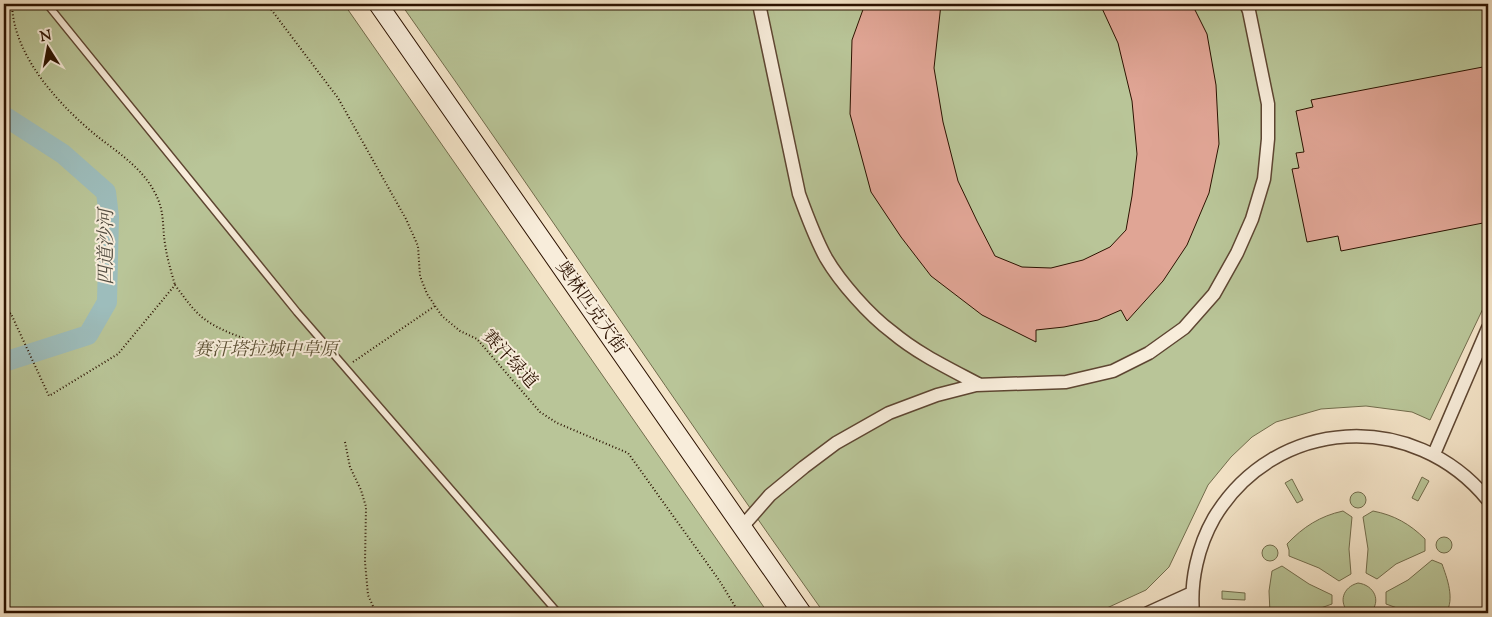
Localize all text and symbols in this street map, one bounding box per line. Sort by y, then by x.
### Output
north arrow [22,22,72,72]
text: N [39,26,53,48]
water label: 四道沙河 [94,206,121,285]
street label: 奥林匹克大街 [548,256,632,360]
street label: 赛汗绿道 [475,325,543,395]
park label: 赛汗塔拉城中草原 [194,338,341,364]

